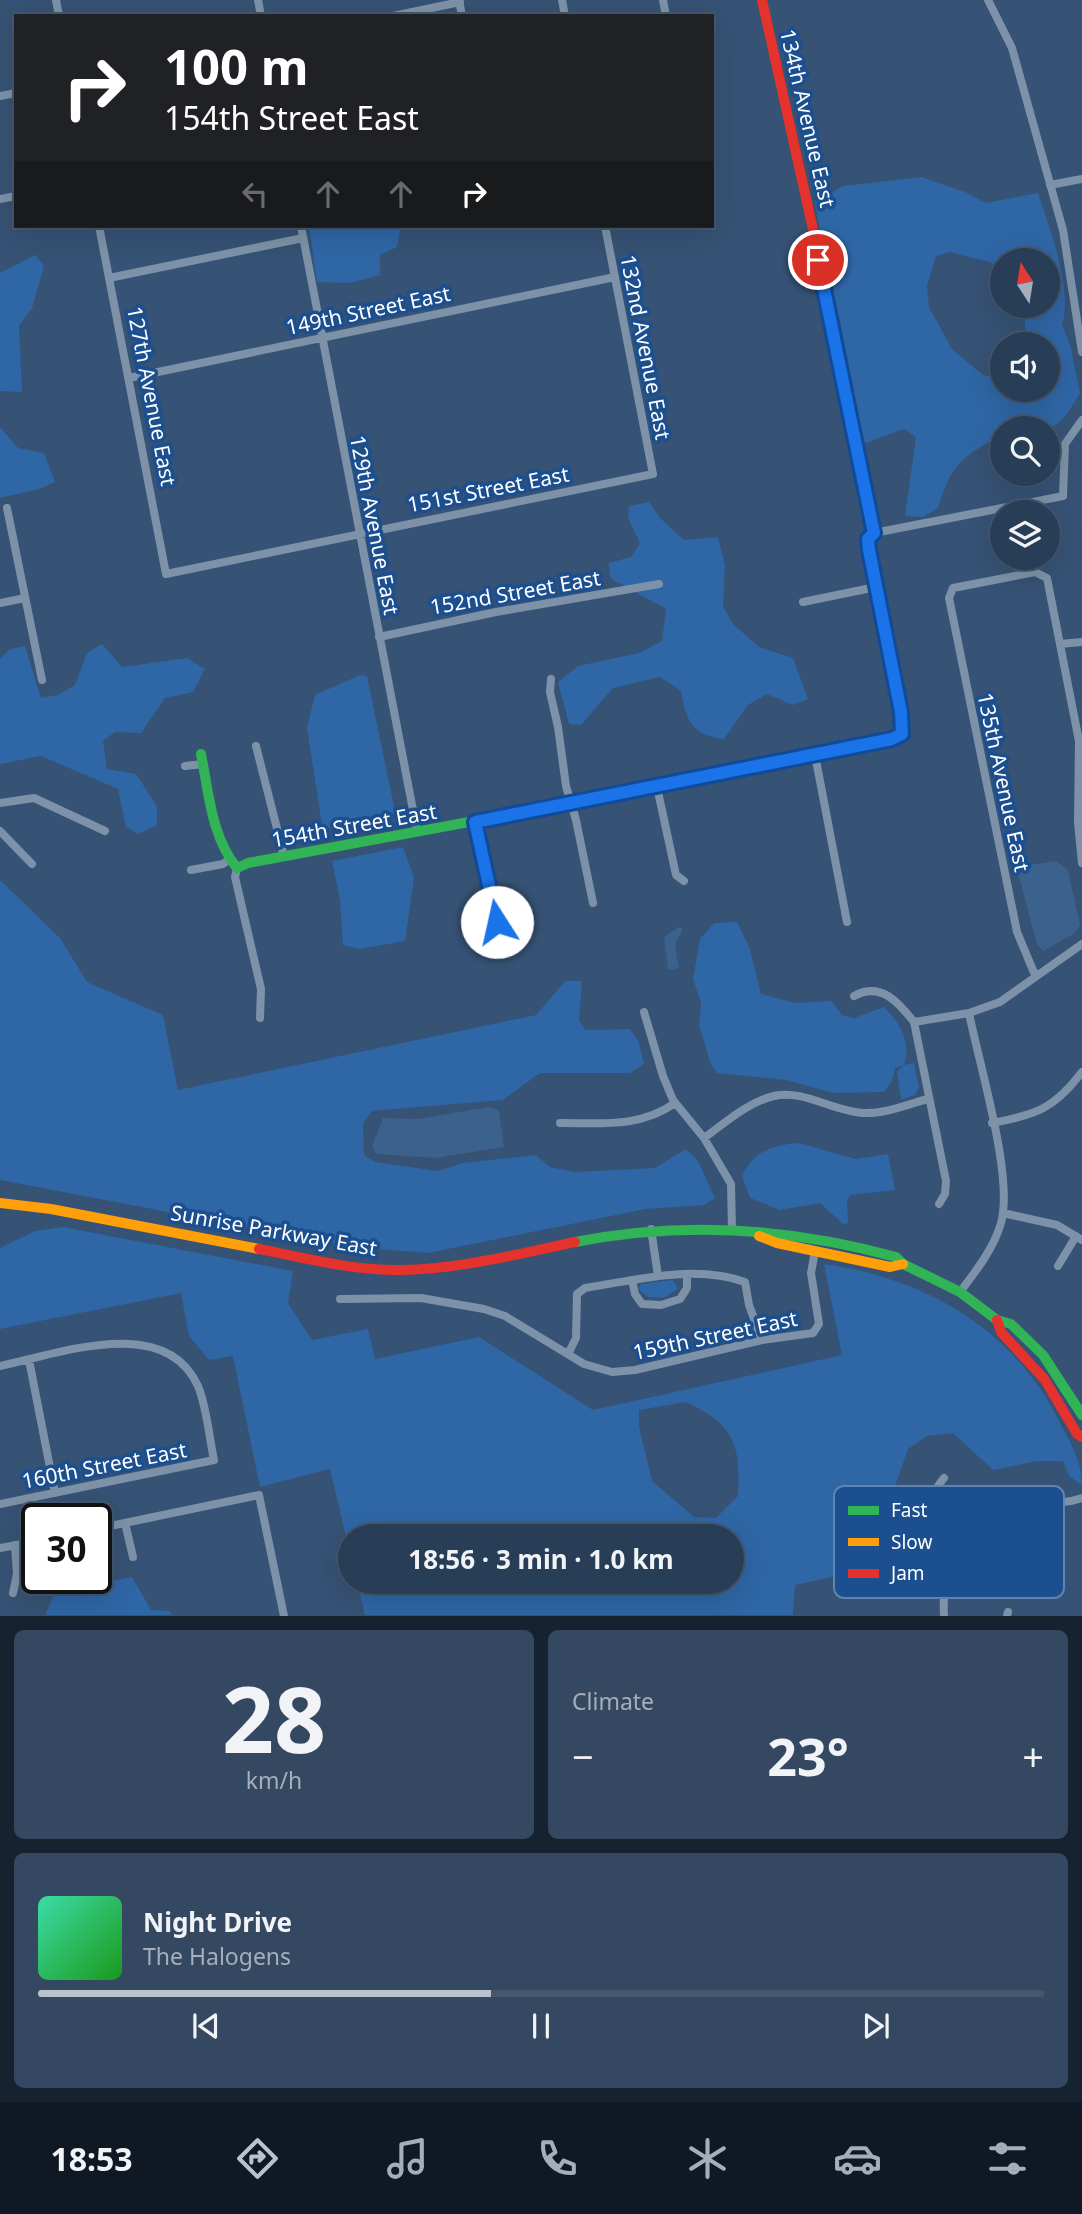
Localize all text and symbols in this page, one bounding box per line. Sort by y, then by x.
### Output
street label: 134th Avenue East [774,26,842,210]
text: 100 m [164,33,309,99]
icon: right [49,42,140,133]
text: 154th Street East [164,96,419,139]
icon: left [236,175,274,213]
icon: ahead [309,175,347,213]
icon: ahead [382,175,420,213]
icon: right [455,175,493,213]
pin [788,230,848,290]
icon: arrive [799,241,837,279]
north arrow [990,248,1060,318]
map controls [990,248,1060,570]
street label: 132nd Avenue East [614,252,678,442]
street label: 149th Street East [283,279,453,341]
street label: 127th Avenue East [121,304,183,489]
button: sound [990,332,1060,402]
button: search [990,416,1060,486]
street label: 129th Avenue East [344,433,406,618]
street label: 151st Street East [405,460,572,518]
button: layers [990,500,1060,570]
street label: 152nd Street East [428,563,603,621]
street label: 135th Avenue East [971,690,1037,874]
street label: 154th Street East [269,797,439,853]
position arrow [460,885,534,959]
street label: Sunrise Parkway East [169,1198,380,1262]
street label: 159th Street East [630,1304,800,1366]
street label: 160th Street East [19,1435,189,1495]
legend [834,1486,1064,1598]
text: Fast [891,1497,928,1523]
speed limit sign: 30 [21,1503,112,1594]
text: Slow [891,1529,932,1555]
text: 18:56 · 3 min · 1.0 km [408,1541,674,1577]
text: Jam [889,1560,925,1586]
text: 28 [222,1656,326,1780]
text: Climate [572,1685,654,1717]
text: 23° [767,1720,849,1791]
text: − [572,1730,594,1782]
text: + [1022,1730,1044,1782]
text: km/h [246,1764,302,1796]
text: Night Drive [143,1904,292,1940]
text: The Halogens [143,1940,291,1972]
icon: previous [187,2007,225,2045]
icon: pause [522,2007,560,2045]
icon: next [857,2007,895,2045]
icon: directions [233,2134,282,2183]
icon: music [383,2134,432,2183]
icon: phone [533,2134,582,2183]
icon: climate [683,2134,732,2183]
icon: car [833,2134,882,2183]
icon: filters [983,2134,1032,2183]
text: 18:53 [50,2137,133,2180]

